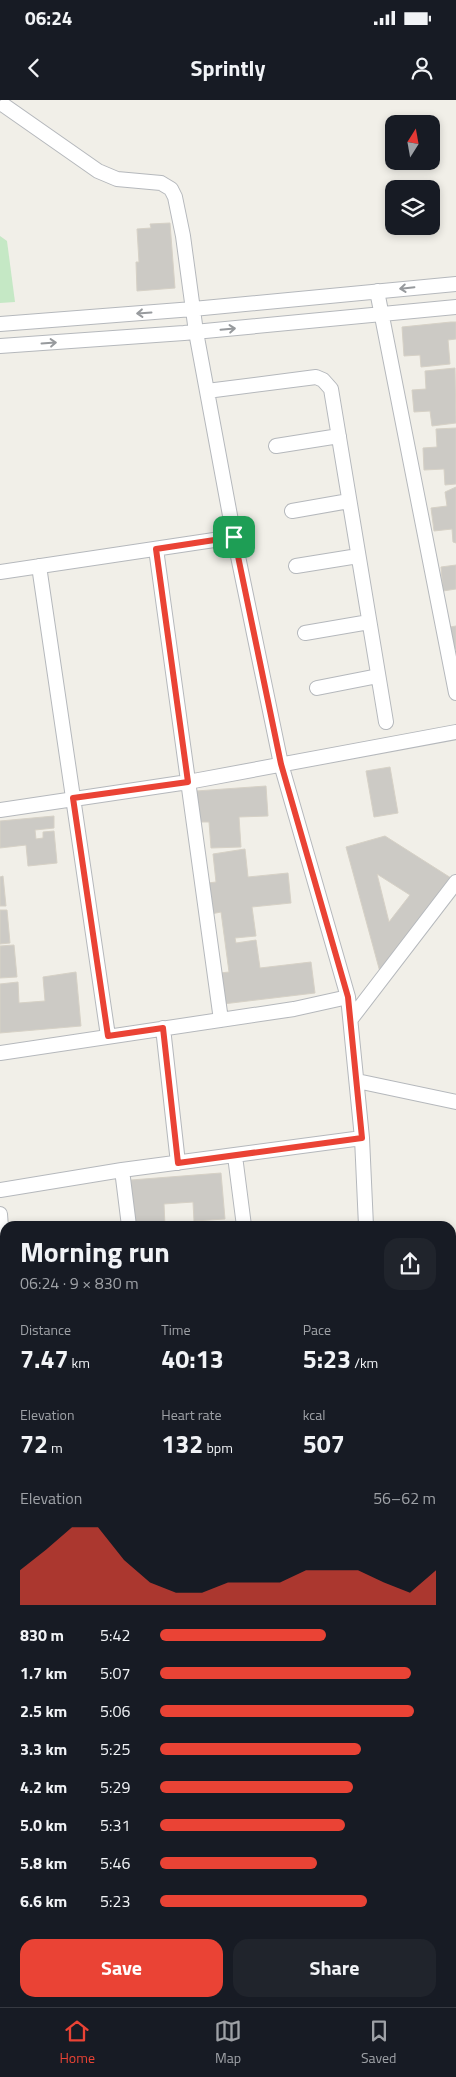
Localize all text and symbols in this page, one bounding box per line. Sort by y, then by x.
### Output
text: 06:24 [25,3,72,32]
text: Sprintly [191,51,265,85]
icon: back [20,54,48,82]
icon: person [408,54,436,82]
north arrow [385,115,440,170]
map controls [385,115,440,235]
button: layers [385,180,440,235]
one-way arrow [400,284,416,293]
one-way arrow [136,308,152,318]
one-way arrow [220,324,236,334]
one-way arrow [40,338,56,347]
pin [213,516,255,558]
icon: arrive [220,523,248,551]
text: Morning run [20,1230,170,1273]
button: share [384,1238,436,1290]
text: 06:24 · 9 × 830 m [20,1271,139,1295]
text: Distance [20,1319,71,1340]
text: Time [161,1319,191,1340]
text: Pace [303,1319,331,1340]
text: 7.47 [20,1340,68,1378]
text: 40:13 [161,1340,224,1378]
text: 5:23 [303,1340,351,1378]
text: km [68,1352,90,1373]
text: /km [351,1352,378,1373]
text: Elevation [20,1404,74,1425]
text: Heart rate [161,1404,221,1425]
text: kcal [303,1404,326,1425]
text: 72 [20,1425,48,1463]
text: 132 [161,1425,203,1463]
text: 507 [303,1425,345,1463]
text: m [48,1437,63,1458]
text: bpm [203,1437,233,1458]
text: Elevation [20,1486,82,1510]
text: 56–62 m [373,1486,436,1510]
text: 830 m [20,1623,64,1647]
text: 5:42 [100,1623,130,1647]
text: 1.7 km [20,1661,67,1685]
text: 5:07 [100,1661,130,1685]
text: 2.5 km [20,1699,67,1723]
text: 5:06 [100,1699,130,1723]
text: 3.3 km [20,1737,67,1761]
text: 5:25 [100,1737,130,1761]
text: 4.2 km [20,1775,67,1799]
text: 5:29 [100,1775,130,1799]
text: 5.0 km [20,1813,67,1837]
text: 5:31 [100,1813,130,1837]
text: 5.8 km [20,1851,67,1875]
text: 5:46 [100,1851,130,1875]
text: 6.6 km [20,1889,67,1913]
text: 5:23 [100,1889,130,1913]
button: Save [20,1939,223,1997]
button: Share [233,1939,436,1997]
tab: Home [59,2017,95,2068]
tab: Map [214,2017,242,2068]
tab: Saved [361,2017,397,2068]

